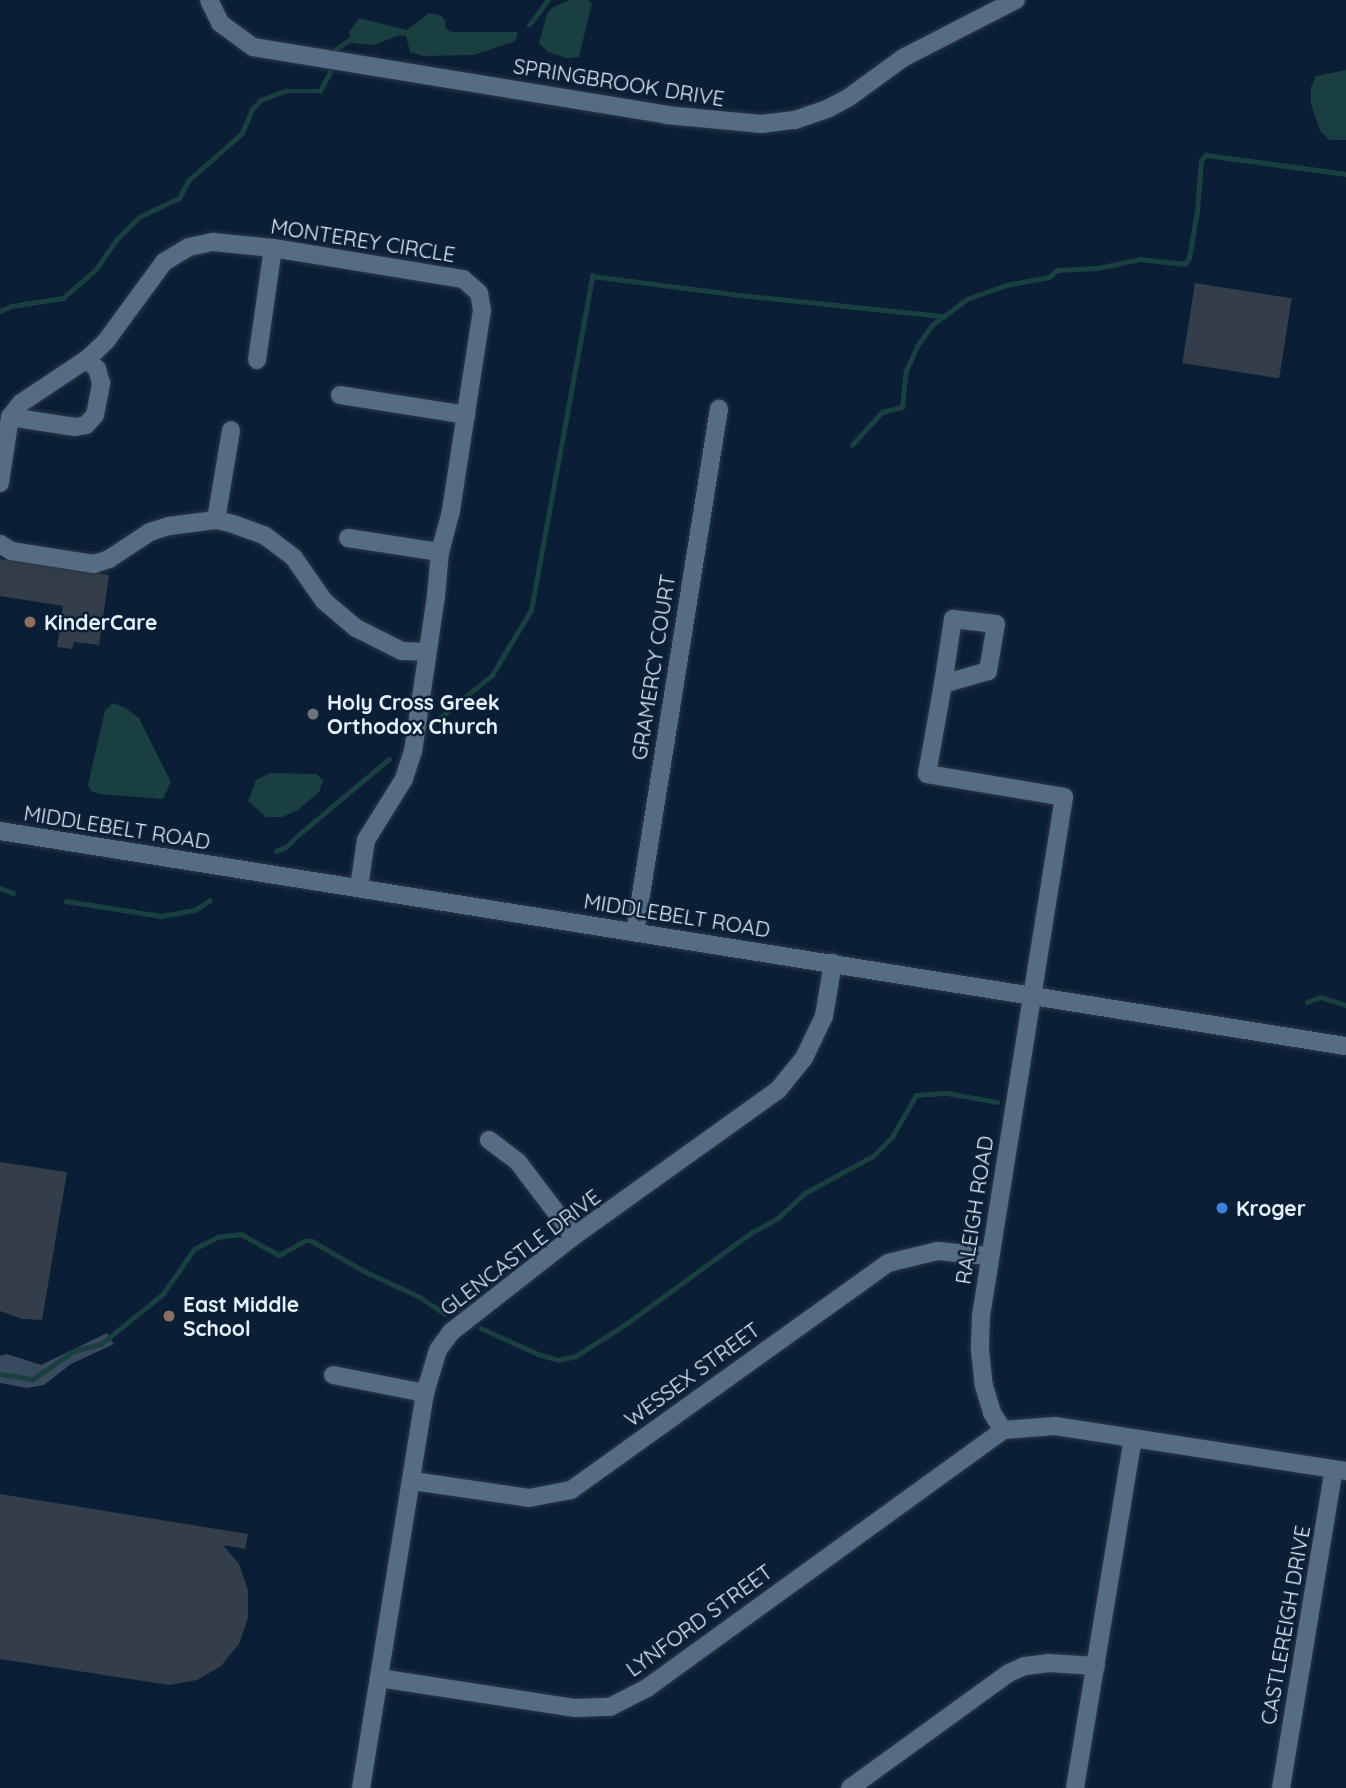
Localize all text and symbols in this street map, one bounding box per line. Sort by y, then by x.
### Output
street label: SPRINGBROOK DRIVE [512,53,726,111]
street label: MONTEREY CIRCLE [269,213,457,267]
street label: GRAMERCY COURT [626,572,680,762]
place label: KinderCare [44,609,157,635]
marker: KinderCare [22,614,38,630]
place label: Holy Cross Greek Orthodox Church [327,689,500,739]
marker: Holy Cross Greek Orthodox Church [305,706,321,722]
street label: MIDDLEBELT ROAD [22,800,212,854]
street label: MIDDLEBELT ROAD [582,888,772,942]
street label: RALEIGH ROAD [950,1134,998,1286]
street label: GLENCASTLE DRIVE [435,1184,605,1320]
place label: Kroger [1236,1195,1306,1221]
marker: Kroger [1214,1200,1230,1216]
place label: East Middle School [183,1291,299,1341]
marker: East Middle School [161,1308,177,1324]
street label: WESSEX STREET [619,1316,765,1432]
street label: CASTLEREIGH DRIVE [1255,1523,1315,1727]
street label: LYNFORD STREET [621,1558,777,1682]

